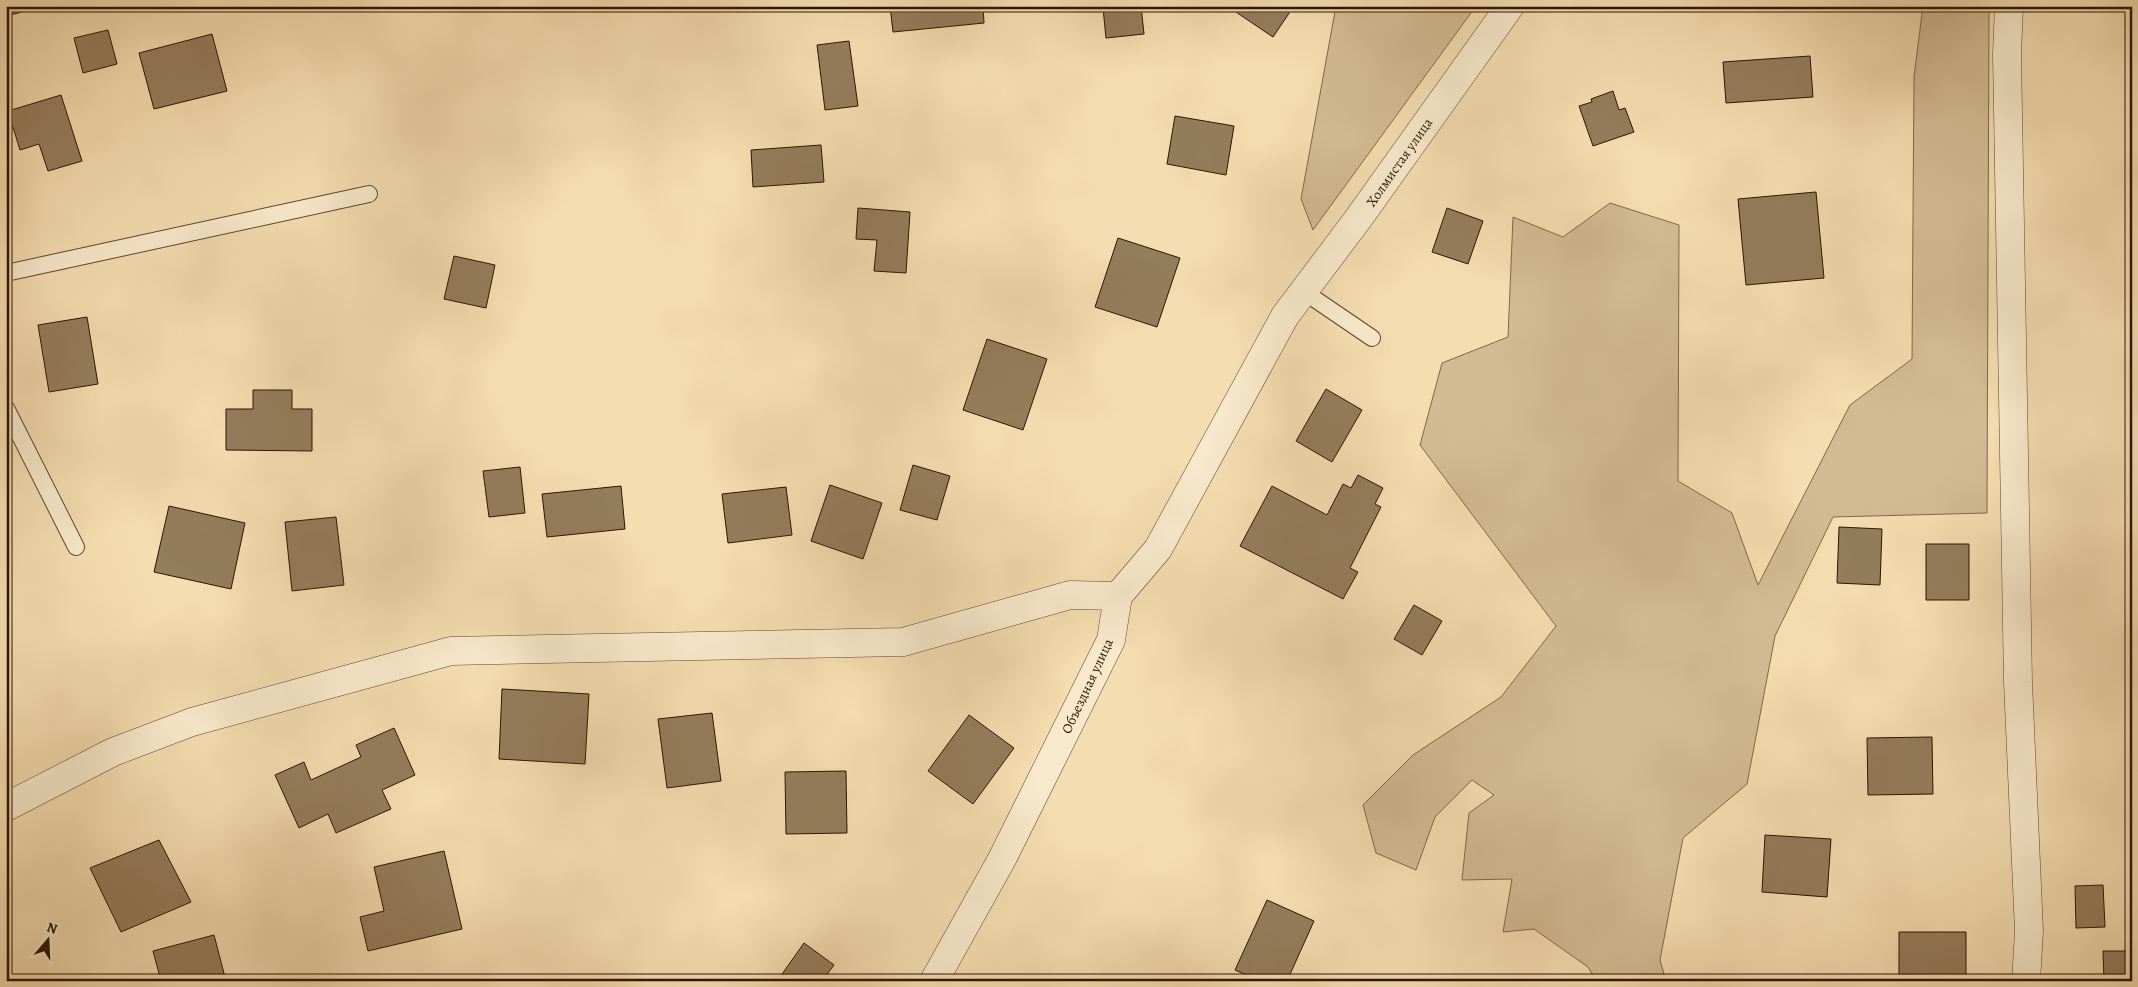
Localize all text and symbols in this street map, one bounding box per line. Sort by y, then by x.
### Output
street label: Холмистая улица [1362,114,1437,210]
street label: Объездная улица [1057,635,1118,737]
north arrow [22,914,72,964]
text: N [44,918,60,939]

